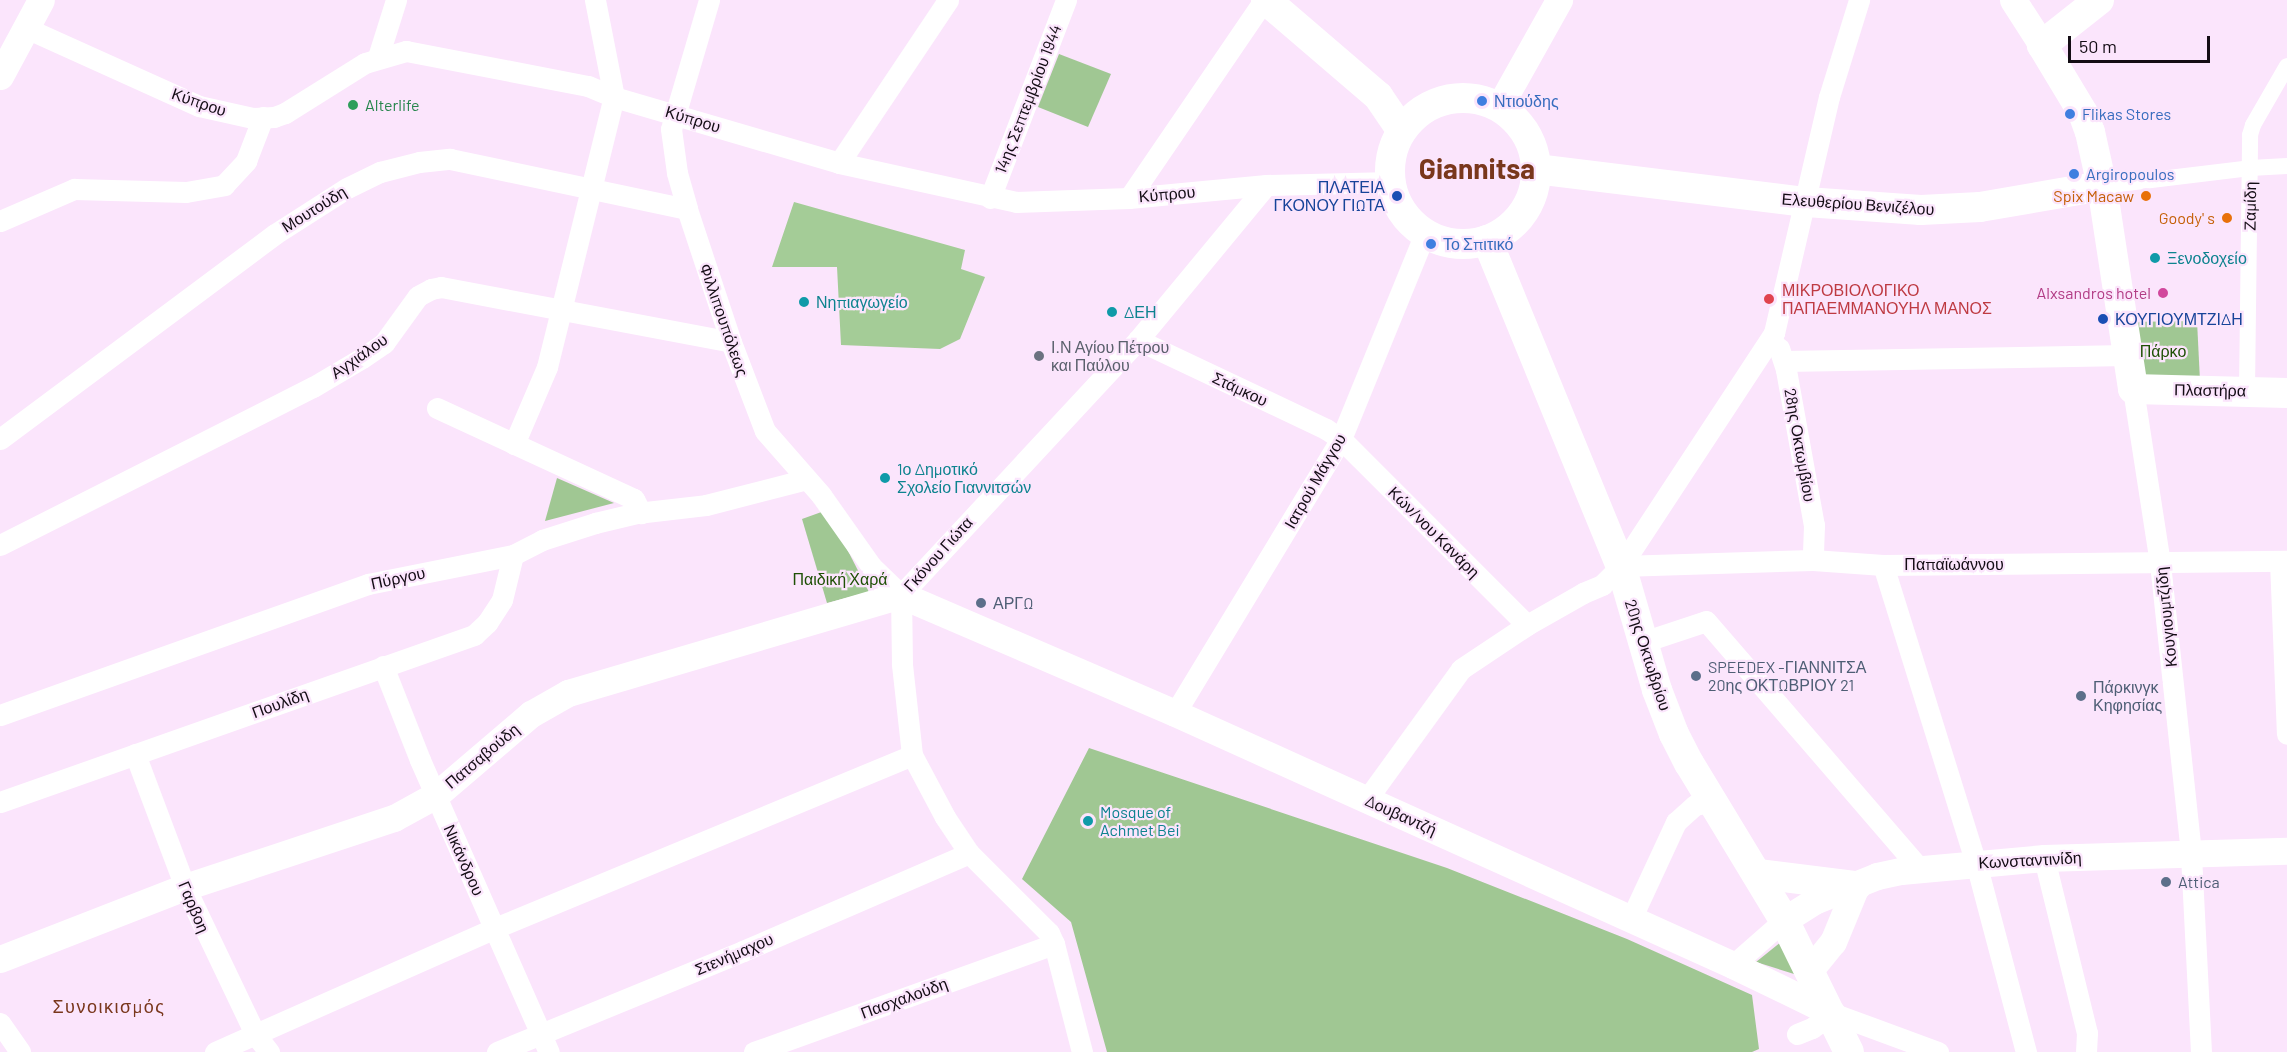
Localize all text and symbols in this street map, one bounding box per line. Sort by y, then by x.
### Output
street label: 14ης Σεπτεμβρίου 1944 [991,22,1065,176]
scale bar [2071,24,2214,62]
text: 50 m [2079,35,2117,57]
street label: Κύπρου [169,84,229,120]
place label: Ντιούδης [1494,91,1559,111]
marker: Ντιούδης [1475,94,1489,108]
place label: Alterlife [365,95,420,115]
marker: Alterlife [346,98,360,112]
street label: Κύπρου [663,102,723,136]
place label: Flikas Stores [2082,104,2171,124]
marker: Flikas Stores [2063,107,2077,121]
district label: Giannitsa [1419,151,1535,185]
place label: Argiropoulos [2086,164,2175,184]
marker: Argiropoulos [2067,167,2081,181]
place label: ΠΛΑΤΕΙΑ ΓΚΟΝΟΥ ΓΙΩΤΑ [1273,177,1385,215]
street label: Ζαμίδη [2240,181,2260,231]
street label: Μουτούδη [278,182,350,236]
street label: Κύπρου [1138,182,1196,206]
place label: Spix Macaw [2053,186,2134,206]
marker: ΠΛΑΤΕΙΑ ΓΚΟΝΟΥ ΓΙΩΤΑ [1390,189,1404,203]
street label: Ελευθερίου Βενιζέλου [1781,189,1935,219]
marker: Spix Macaw [2139,189,2153,203]
place label: Goody' s [2159,208,2215,228]
marker: Goody' s [2220,211,2234,225]
place label: Το Σπιτικό [1443,234,1513,254]
marker: Το Σπιτικό [1424,237,1438,251]
place label: Ξενοδοχείο [2167,248,2247,268]
marker: Ξενοδοχείο [2148,251,2162,265]
street label: Φιλλιπουπόλεως [696,261,752,379]
place label: ΜΙΚΡΟΒΙΟΛΟΓΙΚΟ ΠΑΠΑΕΜΜΑΝΟΥΗΛ ΜΑΝΟΣ [1782,280,1992,318]
place label: Alxsandros hotel [2037,283,2151,303]
marker: Alxsandros hotel [2156,286,2170,300]
marker: ΜΙΚΡΟΒΙΟΛΟΓΙΚΟ ΠΑΠΑΕΜΜΑΝΟΥΗΛ ΜΑΝΟΣ [1760,290,1778,308]
place label: Νηπιαγωγείο [816,292,908,312]
marker: Νηπιαγωγείο [797,295,811,309]
place label: ΔΕΗ [1124,302,1156,322]
marker: ΔΕΗ [1105,305,1119,319]
place label: ΚΟΥΓΙΟΥΜΤΖΙΔΗ [2115,309,2243,329]
marker: ΚΟΥΓΙΟΥΜΤΖΙΔΗ [2096,312,2110,326]
street label: Αγχιάλου [327,329,391,383]
place label: Ι.Ν Αγίου Πέτρου και Παύλου [1051,337,1169,375]
park label: Πάρκο [2140,341,2186,361]
marker: Ι.Ν Αγίου Πέτρου και Παύλου [1032,349,1046,363]
street label: Στάμκου [1209,368,1271,410]
street label: Πλαστήρα [2174,380,2246,400]
street label: 28ης Οκτωμβίου [1781,387,1819,503]
street label: Ιατρού Μάγγου [1280,430,1350,532]
place label: 1ο Δημοτικό Σχολείο Γιαννιτσών [897,459,1031,497]
marker: 1ο Δημοτικό Σχολείο Γιαννιτσών [878,471,892,485]
street label: Κών/νου Κανάρη [1384,482,1484,582]
street label: Γκόνου Γιώτα [900,513,976,595]
street label: Παπαϊωάννου [1904,554,2004,574]
street label: Πύργου [369,563,427,593]
street label: Κουγιουμτζίδη [2151,566,2181,668]
park label: Παιδική Χαρά [792,569,888,589]
place label: ΑΡΓΩ [993,593,1033,613]
marker: ΑΡΓΩ [974,596,988,610]
street label: 20ης Οκτωβρίου [1621,597,1675,713]
place label: SPEEDEX -ΓΙΑΝΝΙΤΣΑ 20ης ΟΚΤΩΒΡΙΟΥ 21 [1708,657,1866,695]
marker: SPEEDEX -ΓΙΑΝΝΙΤΣΑ 20ης ΟΚΤΩΒΡΙΟΥ 21 [1689,669,1703,683]
place label: Πάρκινγκ Κηφησίας [2093,677,2162,715]
street label: Πουλίδη [249,684,311,722]
marker: Πάρκινγκ Κηφησίας [2074,689,2088,703]
street label: Πατσαβούδη [441,720,523,792]
street label: Δουβαντζή [1362,791,1440,839]
place label: Mosque of Achmet Bei [1100,802,1180,840]
marker: Mosque of Achmet Bei [1081,814,1095,828]
street label: Νικάνδρου [440,821,488,899]
street label: Κωνσταντινίδη [1978,848,2082,872]
place label: Attica [2178,872,2220,892]
marker: Attica [2159,875,2173,889]
street label: Γαρβοη [175,878,213,936]
street label: Στενήμαχου [692,929,776,979]
street label: Πασχαλούδη [858,973,950,1023]
district label: Συνοικισμός [52,995,166,1017]

